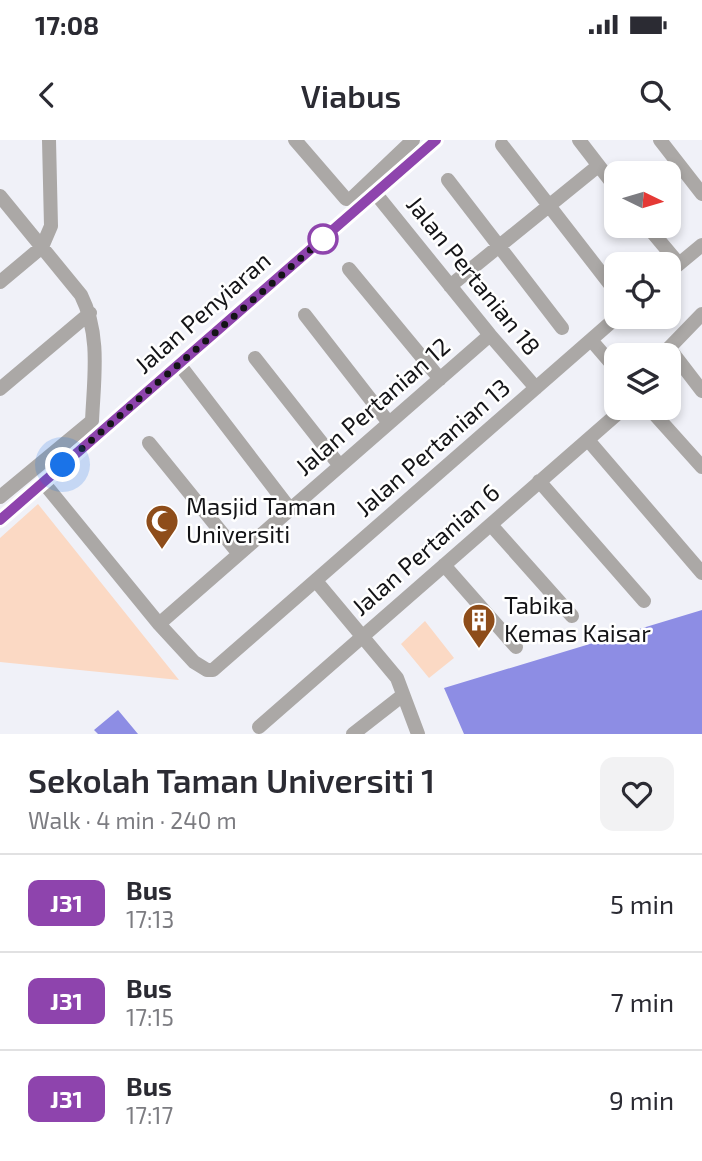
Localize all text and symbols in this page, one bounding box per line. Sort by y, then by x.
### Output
text: 17:08 [35,9,99,40]
icon: back [28,76,66,114]
text: Viabus [301,76,401,114]
icon: search [636,76,674,114]
north arrow [604,161,681,238]
map controls [604,161,681,420]
street label: Jalan Pertanian 18 [401,190,547,360]
unlabelled marker [308,224,338,254]
street label: Jalan Penyiaran [128,245,276,379]
button: locate [604,252,681,329]
street label: Jalan Pertanian 12 [289,331,455,481]
button: layers [604,343,681,420]
street label: Jalan Pertanian 13 [349,372,515,522]
your location [45,447,80,482]
street label: Jalan Pertanian 6 [345,477,505,621]
place label: Masjid Taman Universiti [186,491,336,548]
mosque icon: Masjid Taman Universiti [143,502,181,551]
place label: Tabika Kemas Kaisar [504,590,651,647]
building icon: Tabika Kemas Kaisar [460,601,498,650]
button: heart [600,757,674,831]
text: Sekolah Taman Universiti 1 [28,760,435,800]
text: Walk · 4 min · 240 m [28,806,237,834]
text: Bus [126,874,172,905]
text: J31 [50,888,83,917]
text: 5 min [610,888,674,919]
text: 17:13 [126,905,174,933]
text: Bus [126,972,172,1003]
text: J31 [50,986,83,1015]
text: 7 min [611,986,674,1017]
text: 17:15 [126,1003,174,1031]
text: Bus [126,1070,172,1101]
text: J31 [50,1084,83,1113]
text: 9 min [609,1084,674,1115]
text: 17:17 [126,1101,173,1129]

